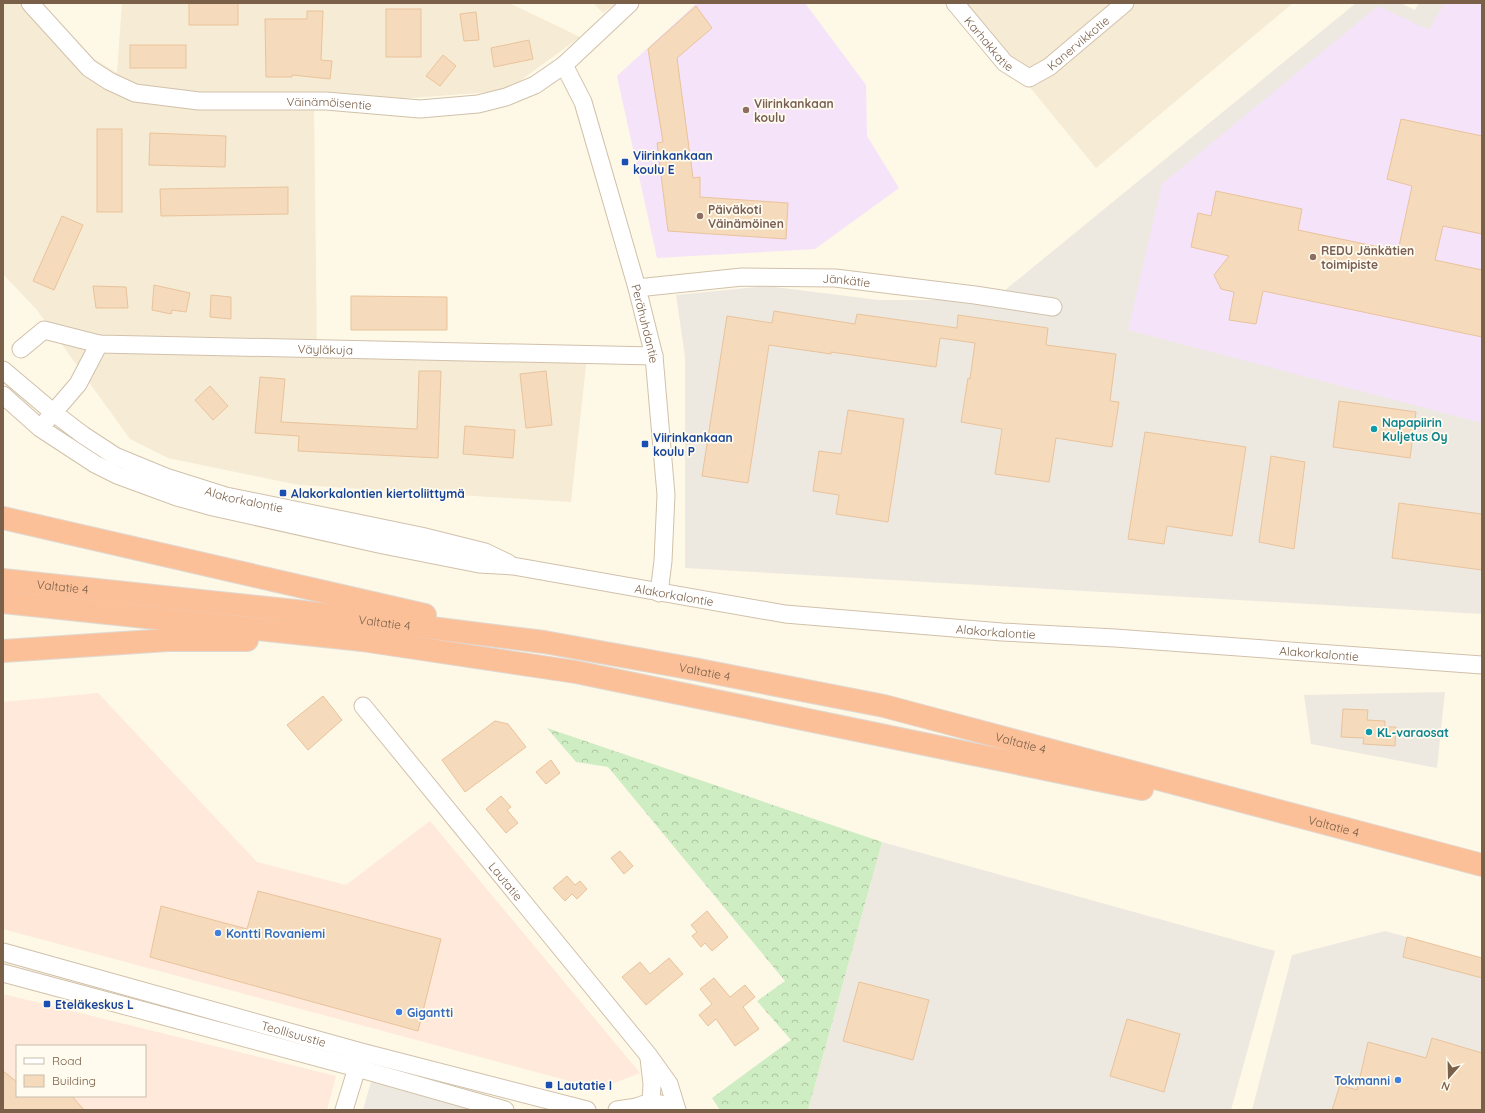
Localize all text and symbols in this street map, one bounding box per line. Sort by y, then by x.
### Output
street label: Kanervikkotie [1044,12,1112,73]
street label: Karhakkatie [962,13,1017,74]
street label: Väinämöisentie [286,94,373,112]
place label: Viirinkankaan koulu [754,96,834,125]
marker: Viirinkankaan koulu [741,105,751,115]
place label: Viirinkankaan koulu E [633,148,713,177]
marker: Viirinkankaan koulu E [620,157,630,167]
place label: Päiväkoti Väinämöinen [708,202,784,231]
marker: Päiväkoti Väinämöinen [695,211,705,221]
place label: REDU Jänkätien toimipiste [1321,243,1414,272]
marker: REDU Jänkätien toimipiste [1308,252,1318,262]
street label: Jänkätie [822,270,871,290]
street label: Perähuhdantie [629,282,662,364]
street label: Väyläkuja [297,341,353,357]
place label: Napapiirin Kuljetus Oy [1382,415,1447,444]
marker: Napapiirin Kuljetus Oy [1369,424,1379,434]
place label: Viirinkankaan koulu P [653,430,733,459]
marker: Viirinkankaan koulu P [640,439,650,449]
street label: Alakorkalontie [203,482,285,515]
place label: Alakorkalontien kiertoliittymä [291,486,465,501]
marker: Alakorkalontien kiertoliittymä [278,488,288,498]
street label: Valtatie 4 [36,576,89,597]
street label: Alakorkalontie [634,580,715,609]
street label: Valtatie 4 [358,611,412,633]
street label: Alakorkalontie [955,621,1036,641]
street label: Alakorkalontie [1279,643,1360,663]
street label: Valtatie 4 [678,659,732,683]
place label: KL-varaosat [1377,725,1449,740]
marker: KL-varaosat [1364,727,1374,737]
street label: Valtatie 4 [994,728,1048,756]
street label: Valtatie 4 [1307,812,1361,840]
street label: Lautatie [486,859,526,903]
place label: Kontti Rovaniemi [226,926,325,941]
marker: Kontti Rovaniemi [213,928,223,938]
place label: Eteläkeskus L [55,997,134,1012]
marker: Eteläkeskus L [42,999,52,1009]
place label: Gigantti [407,1005,453,1020]
marker: Gigantti [394,1007,404,1017]
street label: Teollisuustie [260,1017,328,1049]
legend [16,1045,146,1097]
text: Road [52,1053,82,1068]
north arrow [1429,1057,1469,1097]
text: Building [52,1073,96,1088]
place label: Tokmanni [1334,1073,1390,1088]
marker: Tokmanni [1393,1075,1403,1085]
place label: Lautatie I [557,1078,612,1093]
text: N [1439,1078,1452,1094]
marker: Lautatie I [544,1080,554,1090]

